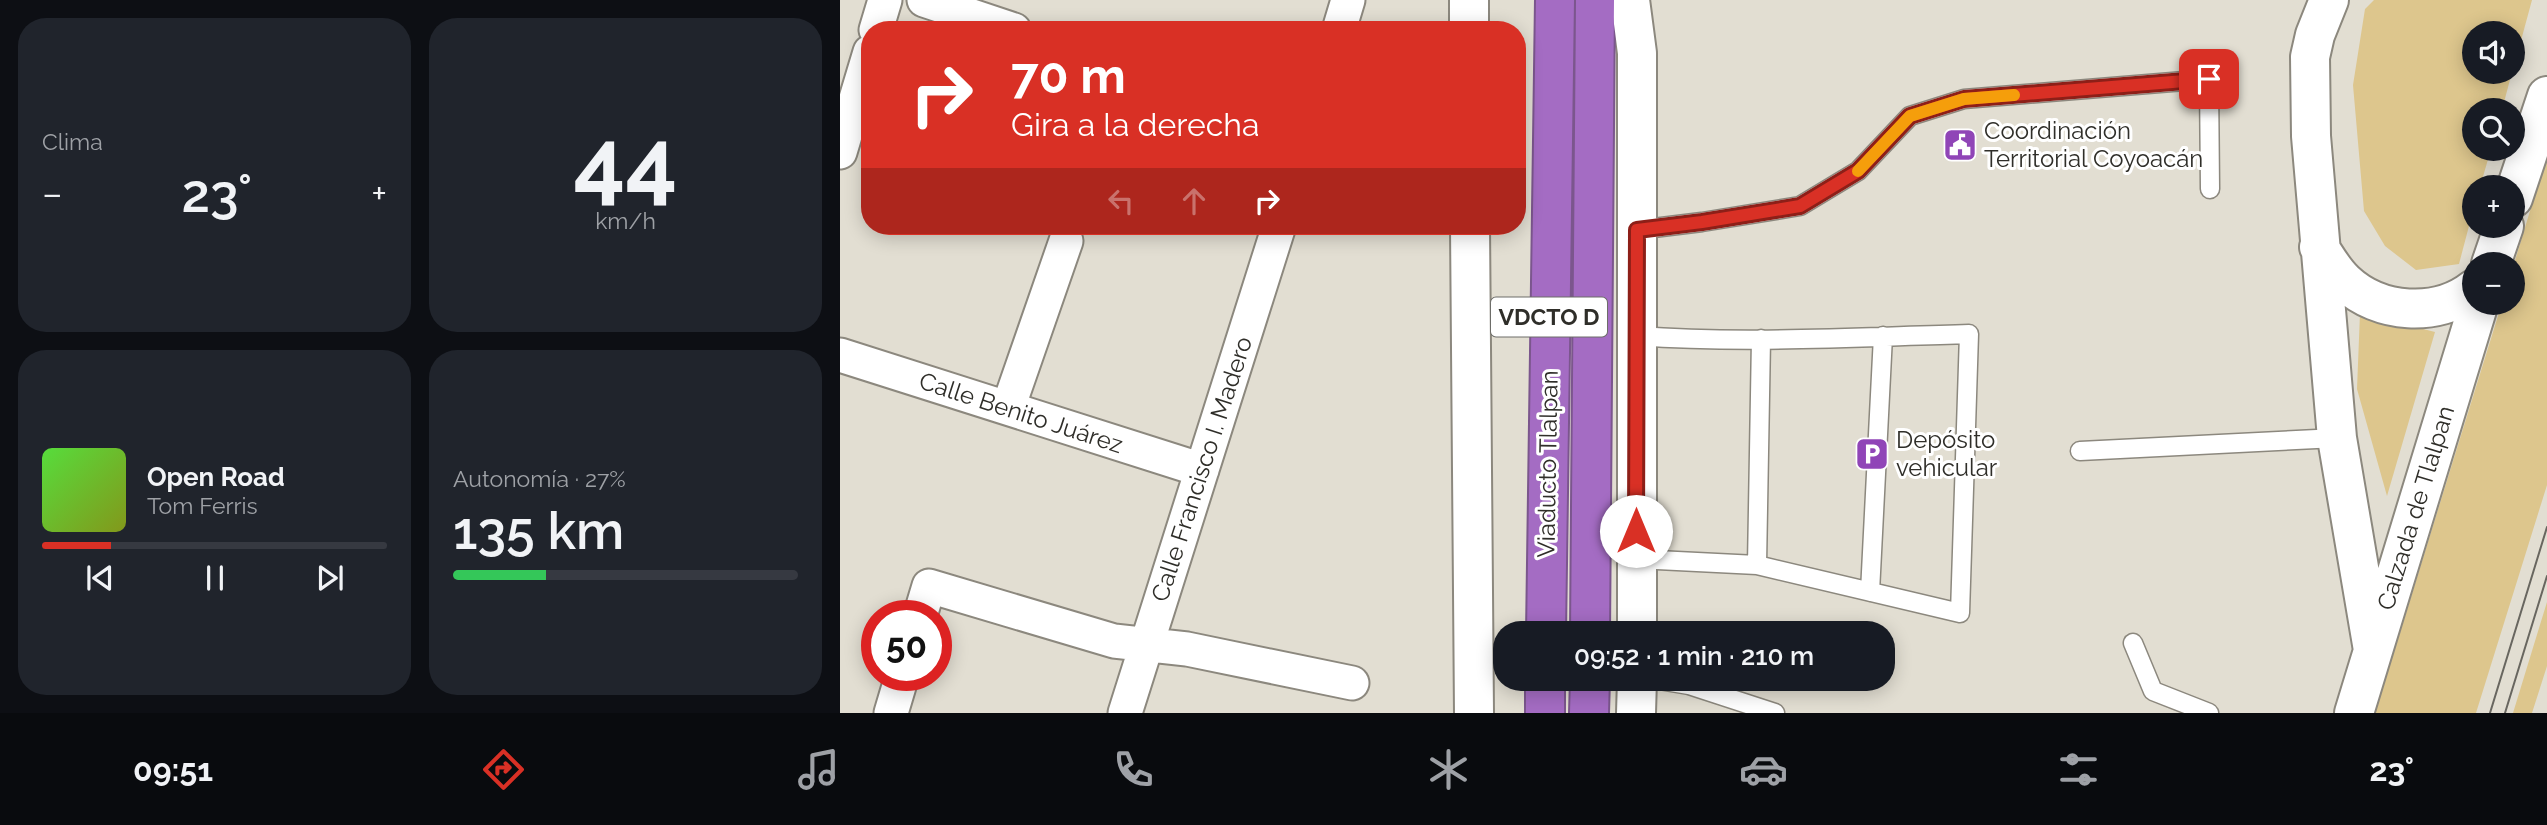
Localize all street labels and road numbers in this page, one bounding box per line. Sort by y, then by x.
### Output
road number: VDCTO D [1491,298,1607,336]
street label: Calle Francisco I. Madero [1145,333,1258,605]
street label: Calle Benito Juárez [916,366,1127,459]
street label: Viaducto Tlalpan [1531,370,1564,558]
street label: Calzada de Tlalpan [2371,402,2460,614]

